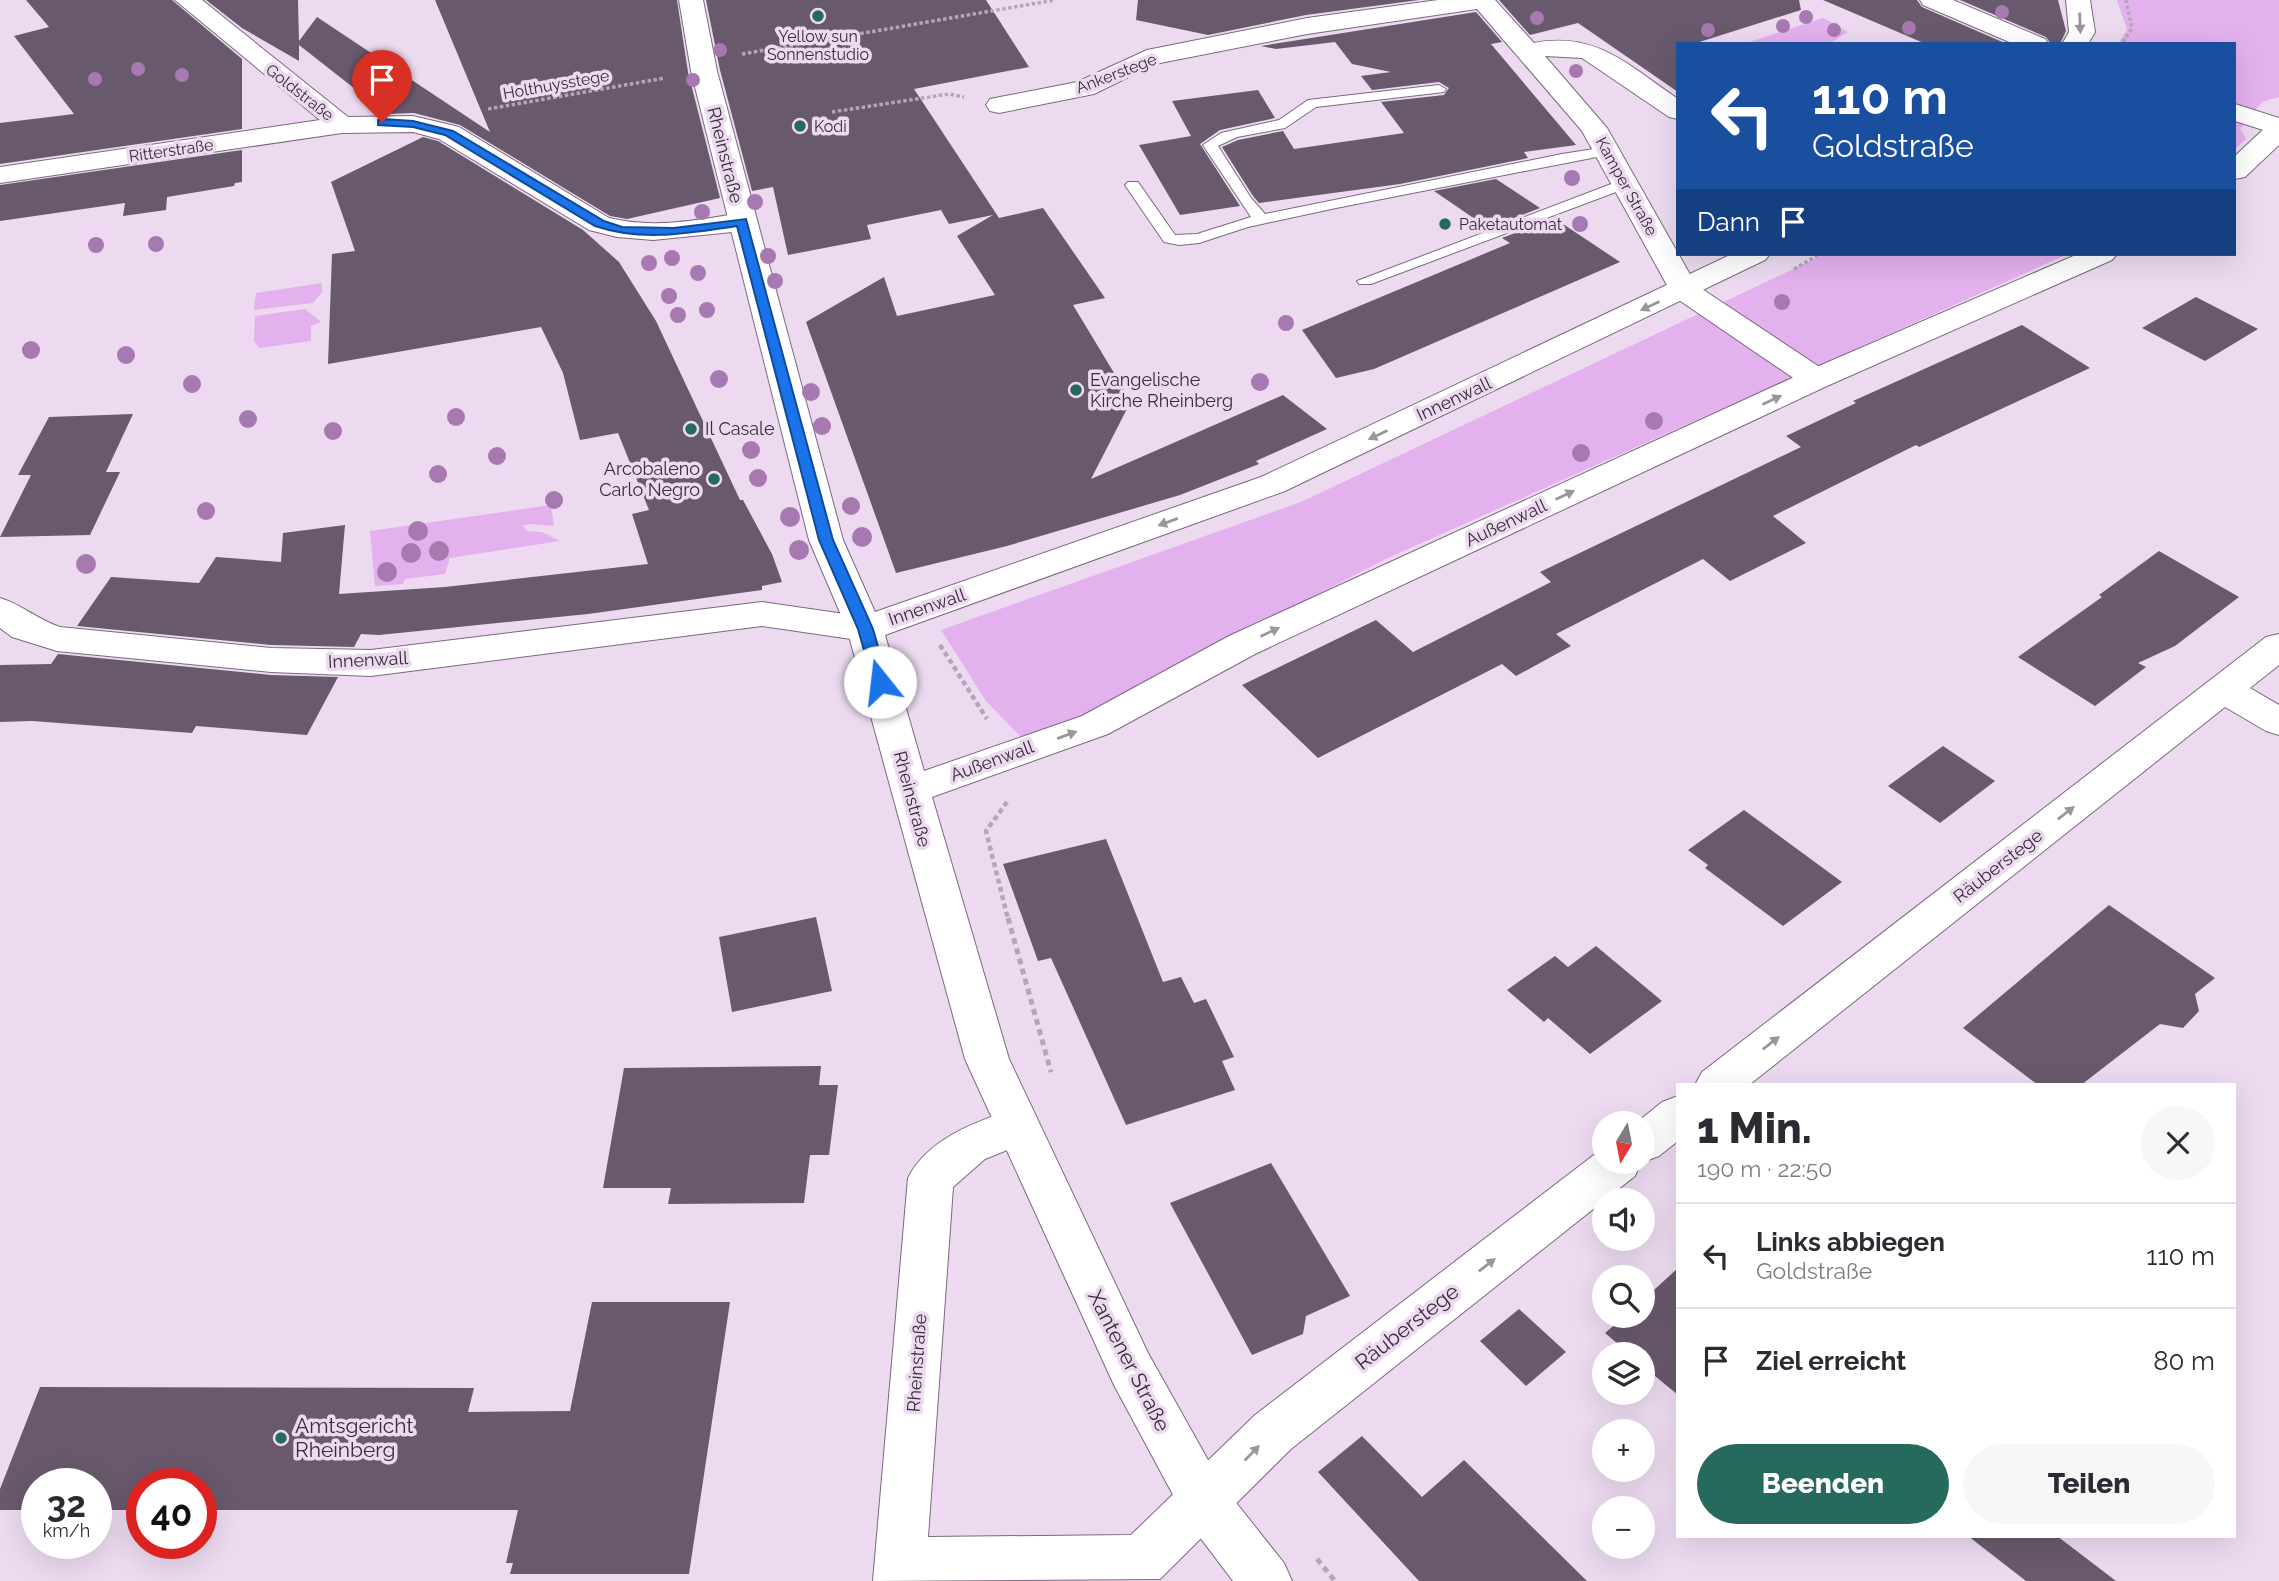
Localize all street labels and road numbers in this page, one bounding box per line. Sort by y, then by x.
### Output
street label: Ankerstege [1073,49,1159,98]
street label: Goldstraße [262,60,337,125]
street label: Holthuysstege [501,66,611,103]
street label: Rheinstraße [703,105,748,206]
street label: Kamper Straße [1592,134,1661,239]
street label: Ritterstraße [128,135,215,166]
street label: Innenwall [1413,372,1495,425]
street label: Außenwall [1462,495,1550,551]
street label: Innenwall [885,583,968,630]
street label: Innenwall [327,647,409,672]
street label: Außenwall [947,736,1037,785]
street label: Rheinstraße [890,749,935,850]
street label: Räuberstege [1949,824,2047,907]
street label: Räuberstege [1350,1278,1464,1375]
street label: Xantener Straße [1083,1286,1176,1436]
street label: Rheinstraße [903,1313,930,1413]

